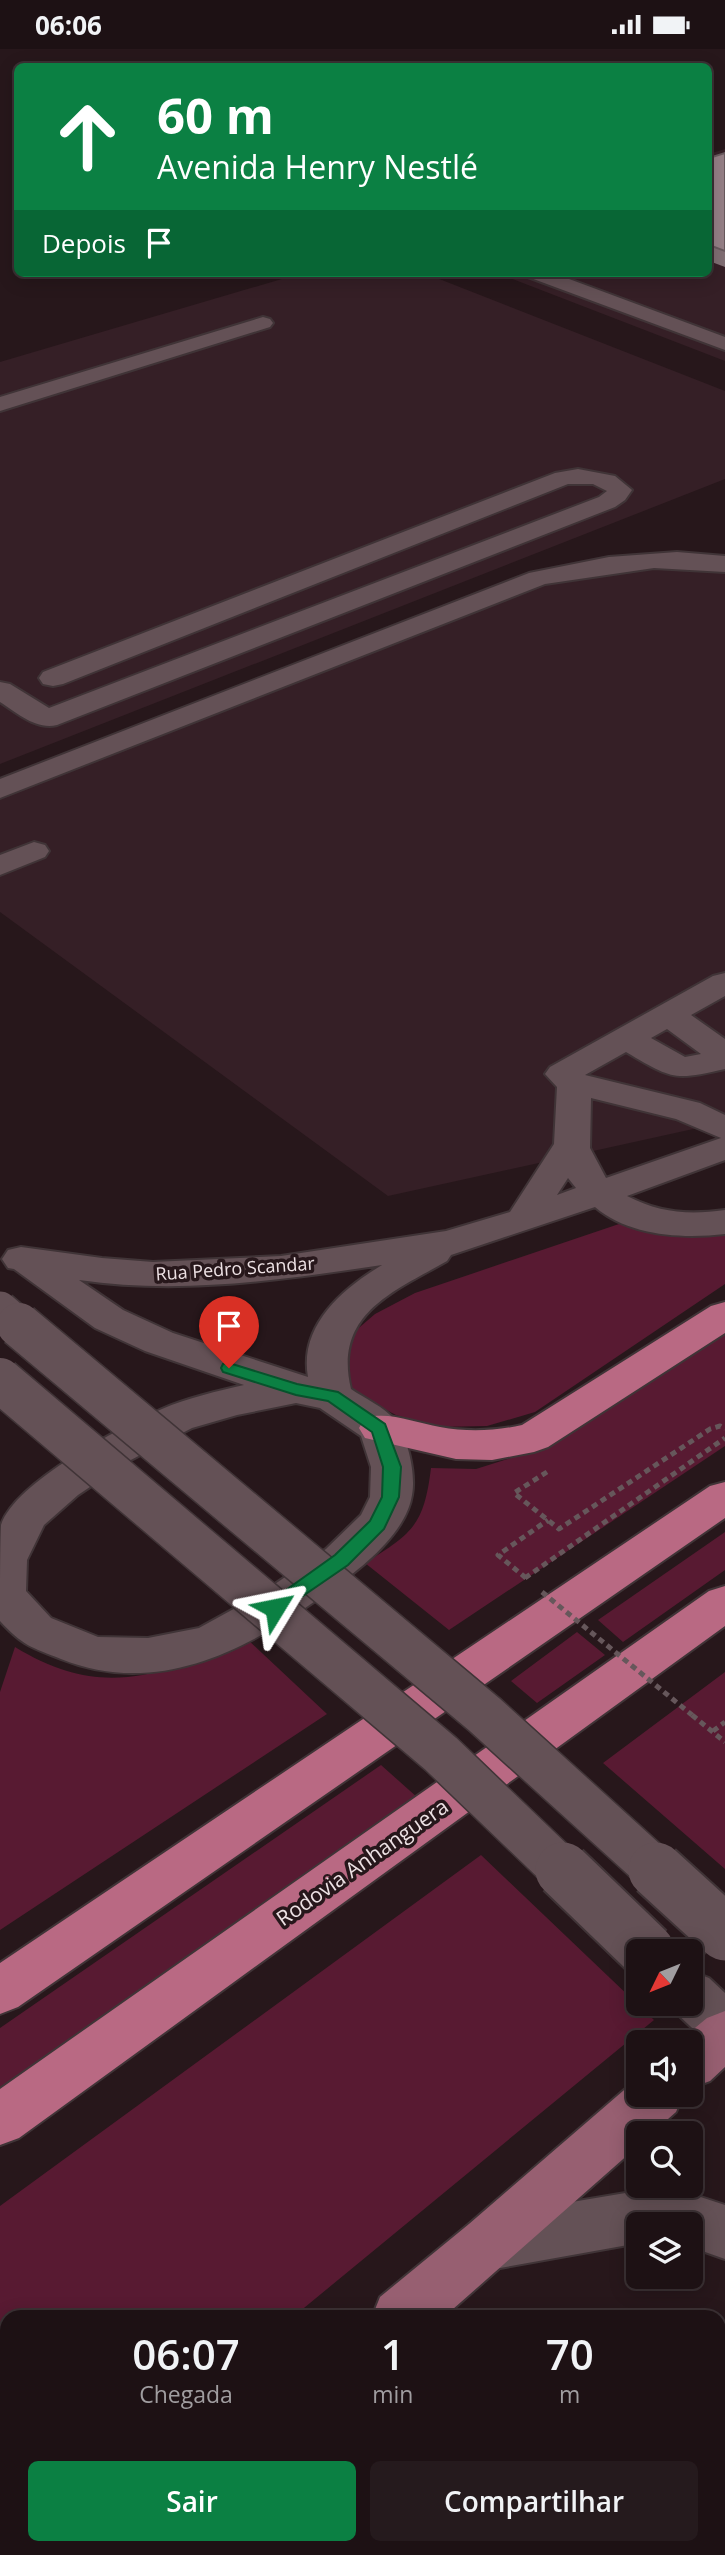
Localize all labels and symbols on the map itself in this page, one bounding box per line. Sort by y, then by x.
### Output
street label: Rua Pedro Scandar [155,1250,316,1286]
pin [199,1296,259,1368]
position arrow [238,1571,312,1645]
street label: Rodovia Anhanguera [270,1792,454,1932]
north arrow [626,1939,704,2016]

